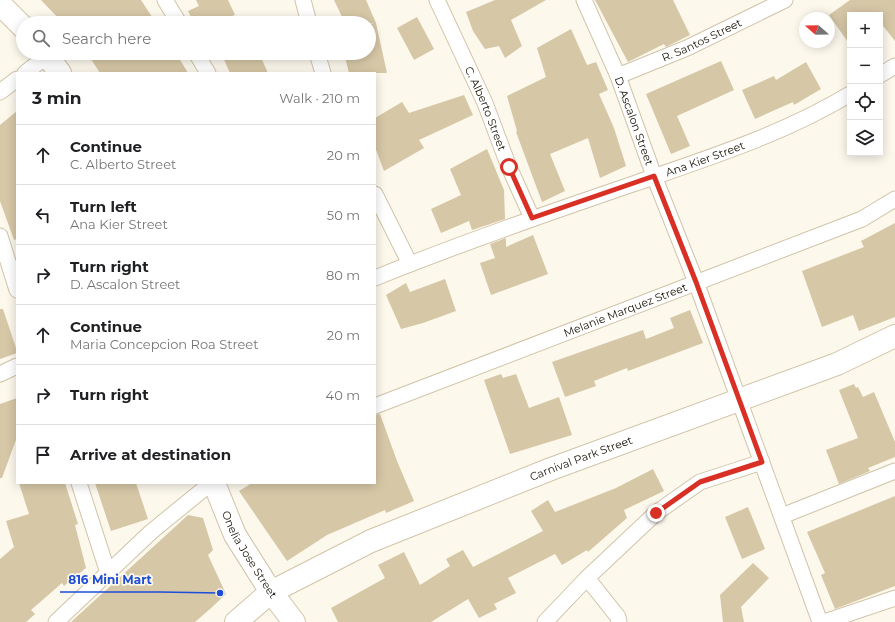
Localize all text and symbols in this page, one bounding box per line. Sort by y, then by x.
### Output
north arrow [799,12,835,48]
map controls [847,12,883,156]
button: + [847,12,883,48]
street label: R. Santos Street [660,15,744,65]
search box [16,16,376,60]
icon: search [30,27,52,49]
text: Search here [62,29,151,48]
button: − [847,48,883,84]
street label: C. Alberto Street [462,64,509,153]
street label: D. Ascalon Street [612,75,657,168]
button: locate [847,84,883,120]
text: 3 min [32,88,82,108]
text: Walk · 210 m [279,90,360,106]
button: layers [847,120,883,156]
text: Continue [70,137,142,156]
street label: Ana Kier Street [664,138,747,179]
icon: ahead [32,144,54,166]
text: 20 m [327,147,360,163]
text: C. Alberto Street [70,156,176,172]
route start [500,158,518,176]
text: Turn left [70,197,137,216]
icon: left [32,204,54,226]
text: 50 m [327,207,360,223]
text: Ana Kier Street [70,216,168,232]
text: Turn right [70,257,149,276]
icon: right [32,264,54,286]
text: 80 m [326,267,360,283]
text: D. Ascalon Street [70,276,180,292]
street label: Melanie Marquez Street [561,280,689,340]
text: Continue [70,317,142,336]
icon: ahead [32,324,54,346]
text: 20 m [327,327,360,343]
text: Maria Concepcion Roa Street [70,336,258,352]
icon: right [32,384,54,406]
text: Turn right [70,385,149,404]
text: 40 m [326,387,360,403]
street label: Carnival Park Street [528,433,635,484]
icon: arrive [32,444,54,466]
text: Arrive at destination [70,445,231,464]
route end [647,504,665,522]
street label: Onelia Jose Street [219,509,281,602]
callout: 816 Mini Mart [60,568,160,592]
text: 816 Mini Mart [68,572,153,587]

